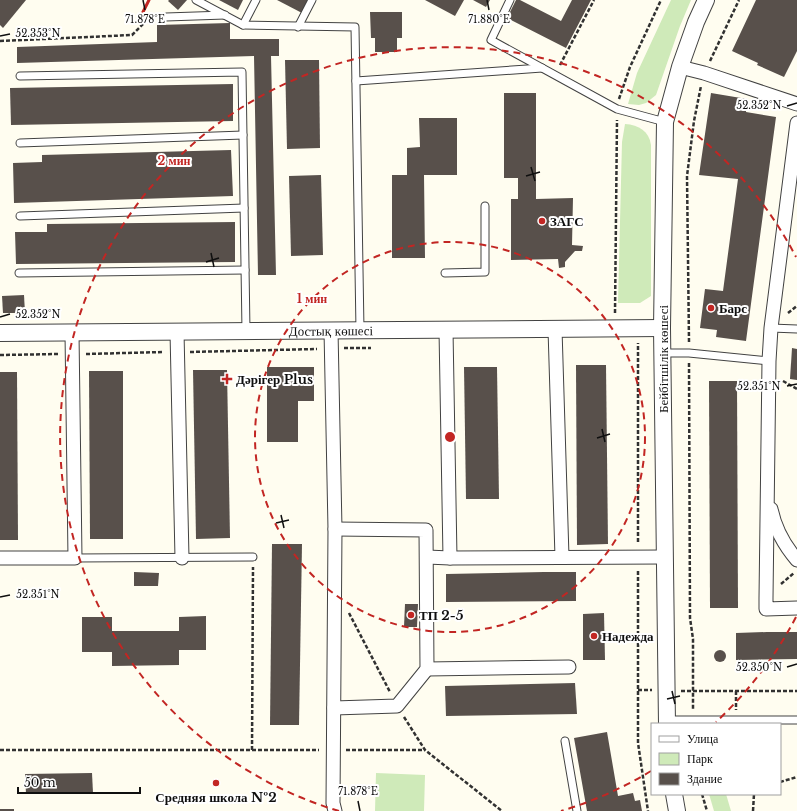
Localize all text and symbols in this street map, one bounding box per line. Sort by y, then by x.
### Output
text: 71.878°E [125,13,165,26]
text: 71.880°E [468,13,510,26]
text: 52.353°N [16,27,60,40]
text: 52.352°N [737,99,781,112]
text: 2 мин [157,153,191,168]
place label: ЗАГС [550,213,584,230]
marker: ЗАГС [537,216,547,226]
text: 1 мин [297,291,327,306]
place label: Барс [719,300,747,317]
marker: Барс [706,303,716,313]
street label: Бейбітшілік көшесі [655,305,672,413]
text: 52.352°N [16,308,60,321]
street label: Достық көшесі [289,322,374,340]
place label: Дәрігер Plus [236,371,313,388]
marker: Дәрігер Plus [221,373,233,385]
text: 52.351°N [737,380,781,393]
centre of rings [443,430,457,444]
text: 52.351°N [16,588,60,601]
place label: ТП 2-5 [419,607,464,624]
marker: ТП 2-5 [406,610,416,620]
place label: Надежда [602,628,654,645]
marker: Надежда [589,631,599,641]
text: 52.350°N [736,661,782,674]
legend [651,723,781,795]
text: Улица [687,731,719,746]
text: Парк [687,751,713,766]
scale bar [18,769,140,795]
text: Здание [687,771,722,786]
text: 50 m [24,775,56,790]
marker: Средняя школа №2 [211,778,221,788]
text: 71.878°E [338,785,378,798]
place label: Средняя школа №2 [155,789,277,806]

